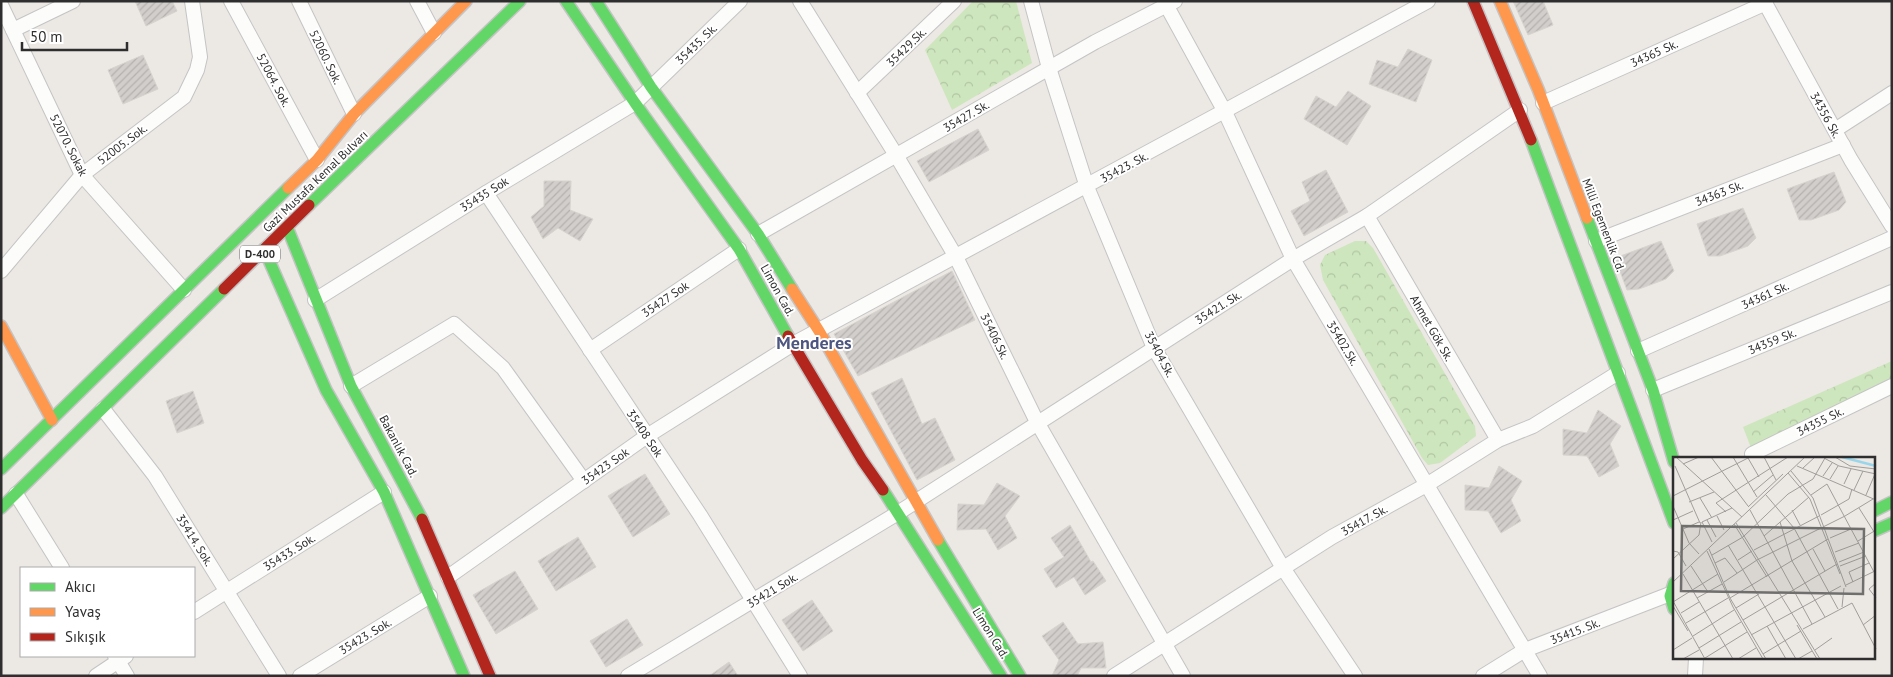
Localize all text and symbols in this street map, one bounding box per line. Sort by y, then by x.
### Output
scale bar [22,20,128,52]
street label: 35435. Sk. [672,20,720,68]
street label: 35429.Sk. [883,24,929,70]
text: 50 m [30,27,63,46]
street label: 52060. Sok. [306,27,346,87]
street label: 34365 Sk. [1628,36,1680,70]
street label: 52064. Sok. [254,51,294,109]
street label: 34356 Sk. [1807,89,1845,141]
street label: 35427. Sk. [940,97,992,135]
street label: 52070. Sokak [47,111,91,179]
street label: 52005. Sok. [94,120,150,168]
street label: Gazi Mustafa Kemal Bulvarı [259,127,371,235]
street label: 35423. Sk. [1097,148,1151,186]
street label: 35435 Sok [457,173,511,215]
street label: Milli Egemenlik Cd. [1579,176,1629,274]
street label: 34363 Sk. [1693,177,1745,209]
road number: D-400 [240,245,280,262]
street label: Limon Cad. [758,261,798,319]
street label: 35427 Sok [638,278,692,320]
street label: 34361 Sk. [1739,278,1791,312]
street label: 35421. Sk. [1192,287,1244,327]
street label: Ahmet Gök Sk. [1407,292,1457,364]
street label: 35406.Sk. [977,310,1013,362]
street label: 35402.Sk. [1324,318,1362,368]
street label: 34359 Sk. [1746,325,1798,357]
street label: 35404.Sk. [1142,328,1178,380]
district label: Menderes [776,331,852,354]
street label: 34355 Sk. [1794,403,1846,439]
street label: 35408 Sok [624,406,667,460]
street label: Bakanlık Cad. [376,412,422,480]
street label: 35423 Sok [578,444,632,488]
inset map [1673,457,1876,660]
street label: 35417. Sk. [1338,501,1390,539]
street label: 35414. Sok. [173,511,217,569]
street label: 35433. Sok. [260,530,318,574]
legend [20,567,195,657]
street label: 35421 Sok. [744,569,800,611]
text: Akıcı [65,577,96,596]
text: Yavaş [65,602,101,621]
street label: Limon Cad. [970,605,1012,661]
street label: 35423. Sok. [336,614,394,658]
street label: 35415. Sk. [1548,615,1602,647]
text: Sıkışık [65,627,107,646]

